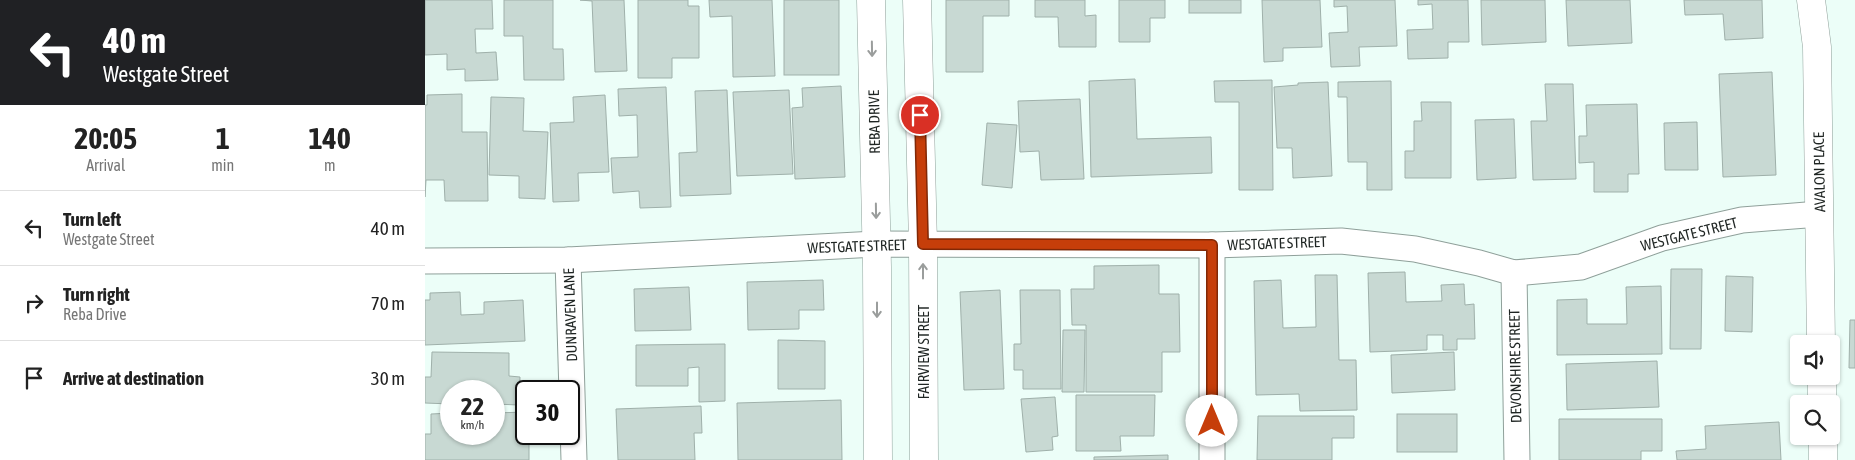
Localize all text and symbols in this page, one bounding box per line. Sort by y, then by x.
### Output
icon: left [20,20,85,85]
text: 40 m [103,20,166,60]
one-way arrow [867,40,877,56]
text: Westgate Street [103,61,229,87]
street label: REBA DRIVE [865,89,883,154]
pin [899,94,941,136]
icon: arrive [906,101,934,129]
text: 20:05 [74,121,137,155]
text: 1 [216,121,230,155]
text: 140 [308,121,351,155]
street label: AVALON PLACE [1810,131,1828,212]
text: Arrival [86,156,125,174]
text: min [211,156,234,174]
text: m [324,156,335,174]
one-way arrow [871,203,880,219]
text: Turn left [63,208,121,230]
icon: left [20,214,48,242]
street label: WESTGATE STREET [1639,214,1740,254]
text: 40 m [371,217,405,239]
text: Westgate Street [63,230,155,248]
street label: WESTGATE STREET [1227,233,1327,253]
street label: WESTGATE STREET [807,236,907,256]
one-way arrow [918,264,928,280]
street label: DUNRAVEN LANE [560,267,580,362]
text: Turn right [63,283,130,305]
icon: right [20,289,48,317]
text: 70 m [371,292,405,314]
one-way arrow [872,302,882,318]
street label: FAIRVIEW STREET [915,304,932,399]
text: Reba Drive [63,305,127,323]
street label: DEVONSHIRE STREET [1505,308,1524,423]
map controls [1790,335,1840,445]
button: sound [1790,335,1840,385]
icon: arrive [20,364,48,392]
text: Arrive at destination [63,367,204,389]
text: 30 m [371,367,405,389]
speed limit sign: 30 [515,380,580,445]
text: 22 [461,392,484,420]
position arrow [1185,394,1237,446]
button: search [1790,395,1840,445]
text: km/h [461,418,484,432]

